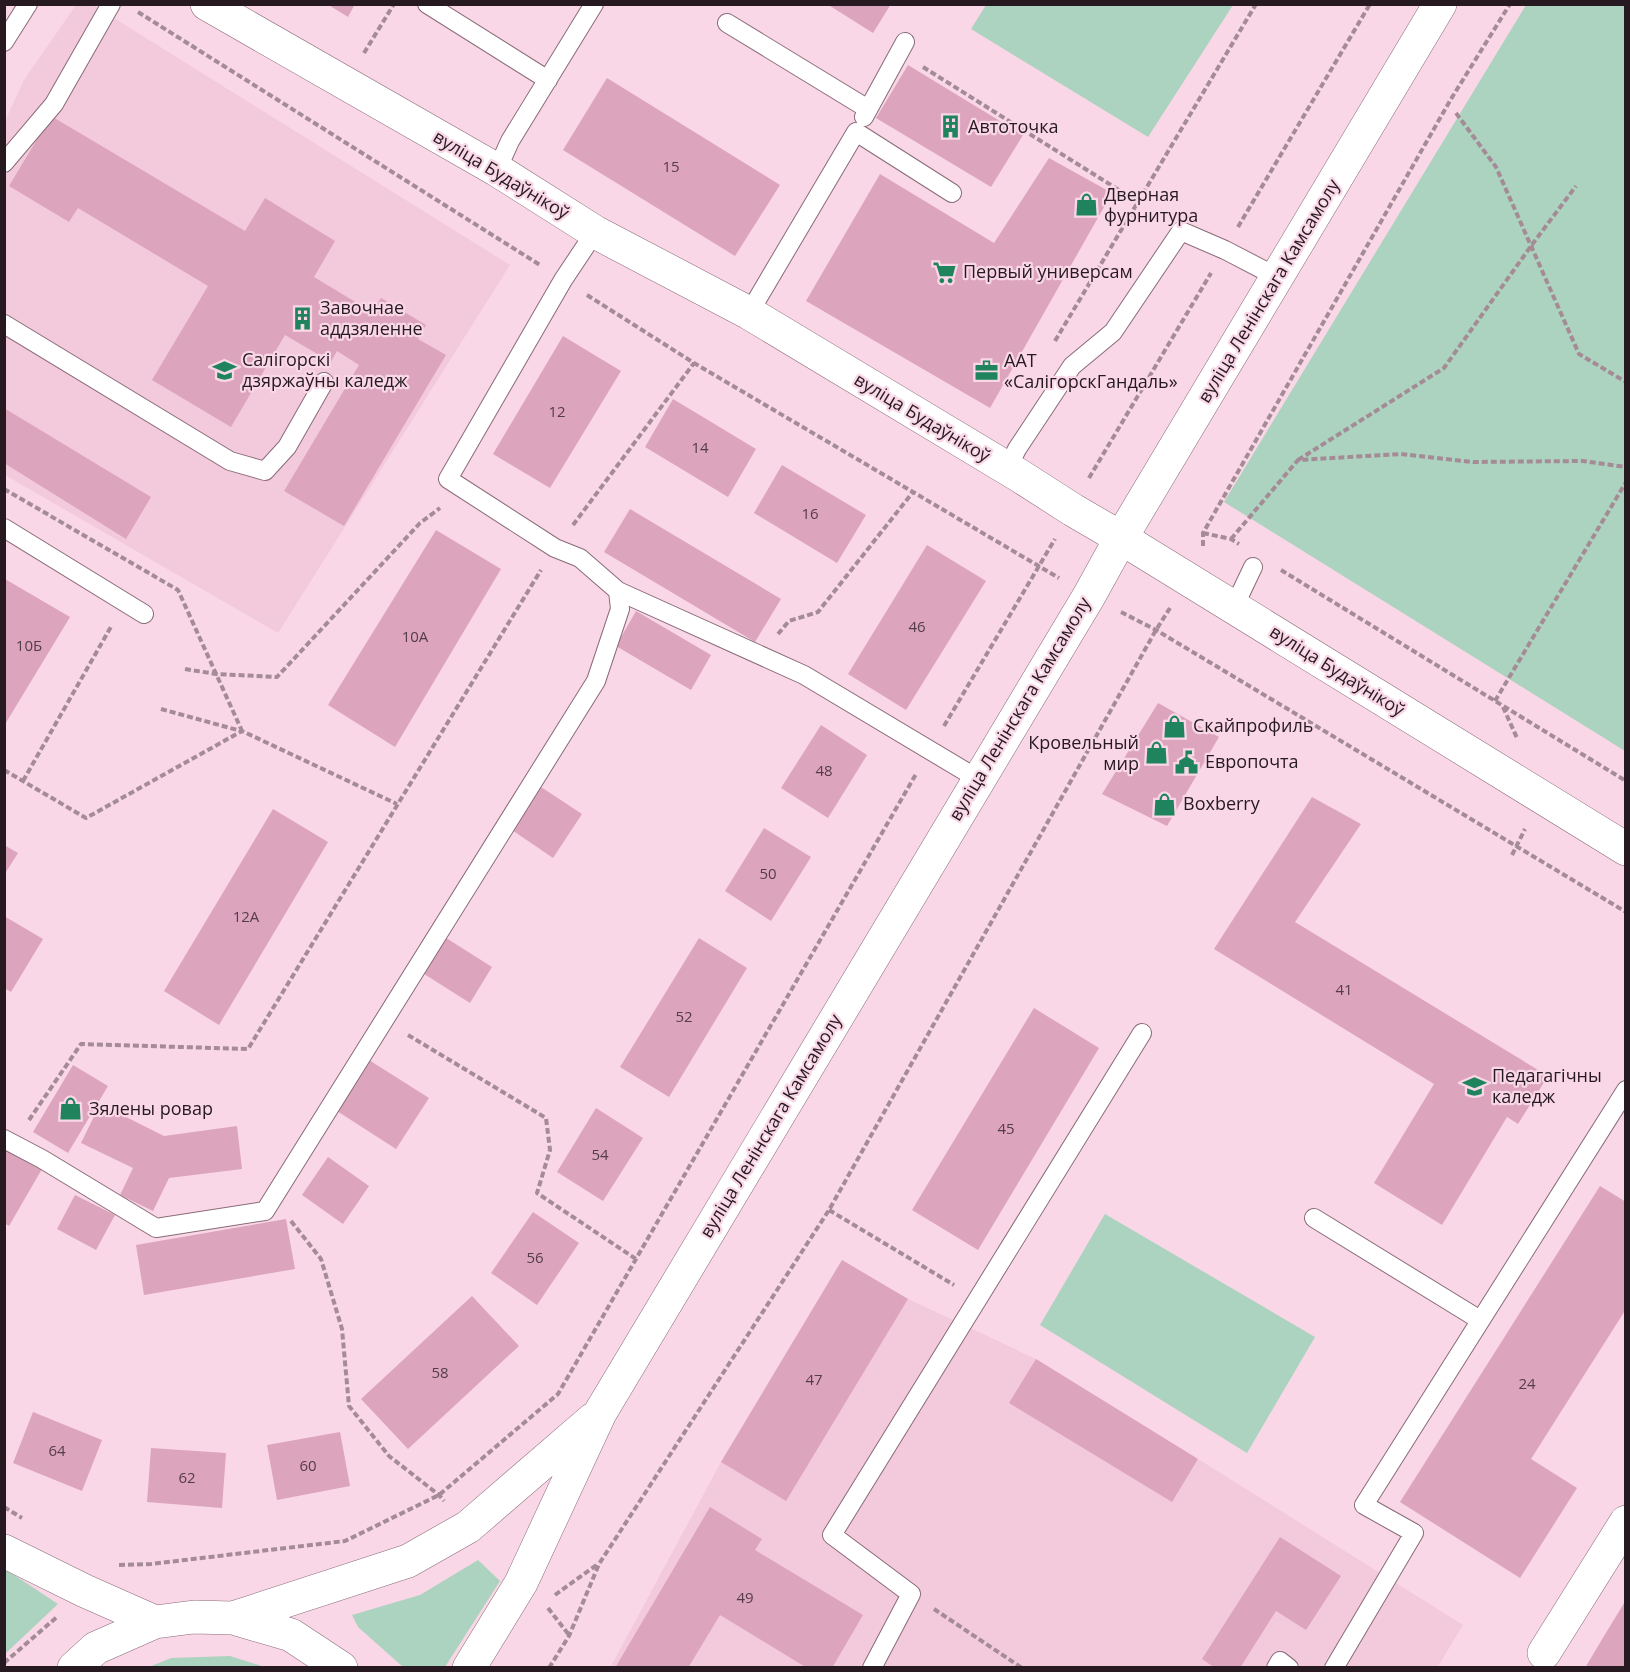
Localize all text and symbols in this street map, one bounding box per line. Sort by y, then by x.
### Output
building icon: Автоточка [937,114,963,140]
place label: Автоточка [968,114,1059,138]
street label: вуліца Будаўнікоў [429,124,575,225]
house number: 15 [662,156,680,176]
street label: вуліца Ленінскага Камсамолу [1192,173,1345,407]
place label: Дверная фурнитура [1104,182,1198,227]
shop icon: Дверная фурнитура [1073,192,1099,218]
supermarket icon: Первый универсам [932,259,958,285]
place label: Первый универсам [963,259,1133,283]
place label: Завочнае аддзяленне [320,295,423,340]
building icon: Завочнае аддзяленне [289,305,315,331]
place label: Салігорскі дзяржаўны каледж [242,347,408,392]
place label: ААТ «СалігорскГандаль» [1004,348,1178,393]
school or university icon: Салігорскі дзяржаўны каледж [211,357,237,383]
office icon: ААТ «СалігорскГандаль» [973,358,999,384]
street label: вуліца Будаўнікоў [850,367,996,468]
house number: 12 [548,401,566,421]
house number: 14 [691,437,709,457]
house number: 16 [801,503,819,523]
street label: вуліца Ленінскага Камсамолу [943,591,1096,825]
house number: 46 [908,616,926,636]
street label: вуліца Будаўнікоў [1266,619,1410,722]
house number: 10А [402,626,429,646]
house number: 10Б [16,635,42,655]
shop icon: Скайпрофиль [1162,713,1188,739]
place label: Скайпрофиль [1193,713,1313,737]
place label: Кровельный мир [1028,730,1139,775]
shop icon: Кровельный мир [1144,740,1170,766]
public building icon: Европочта [1174,749,1200,775]
place label: Европочта [1205,749,1299,773]
house number: 48 [815,760,833,780]
shop icon: Boxberry [1152,791,1178,817]
place label: Boxberry [1183,791,1261,815]
house number: 50 [759,863,777,883]
house number: 12А [233,906,260,926]
house number: 41 [1335,979,1353,999]
house number: 52 [675,1006,693,1026]
street label: вуліца Ленінскага Камсамолу [694,1008,847,1242]
place label: Педагагічны каледж [1492,1063,1602,1108]
school or university icon: Педагагічны каледж [1461,1073,1487,1099]
shop icon: Зялены ровар [58,1096,84,1122]
place label: Зялены ровар [89,1096,213,1120]
house number: 45 [997,1118,1015,1138]
house number: 54 [591,1144,609,1164]
house number: 56 [526,1247,544,1267]
house number: 58 [431,1362,449,1382]
house number: 47 [805,1369,823,1389]
house number: 24 [1518,1373,1536,1393]
house number: 64 [48,1440,66,1460]
house number: 60 [299,1455,317,1475]
house number: 62 [178,1467,196,1487]
house number: 49 [736,1587,754,1607]

